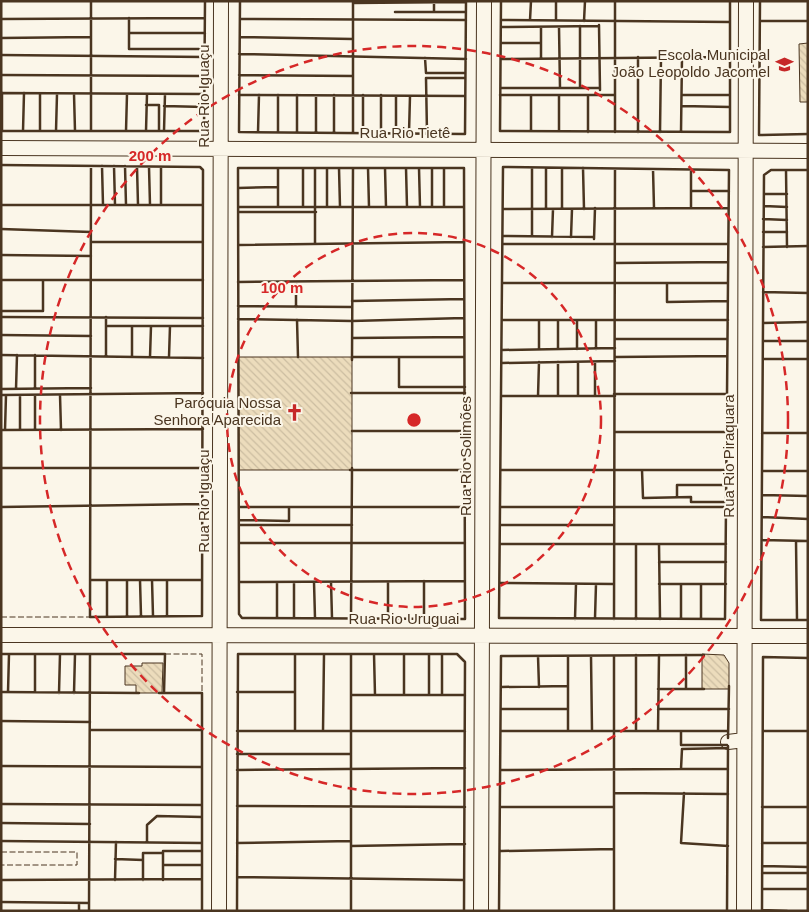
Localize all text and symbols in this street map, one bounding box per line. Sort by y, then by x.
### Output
street label: Rua Rio Iguaçu [195,44,212,148]
place label: Escola Municipal João Leopoldo Jacomel [612,46,770,80]
school or university icon: Escola Municipal João Leopoldo Jacomel [774,54,794,74]
street label: Rua Rio Tietê [360,124,450,141]
text: 200 m [129,147,171,164]
text: 100 m [261,279,303,296]
place label: Paróquia Nossa Senhora Aparecida [153,394,282,428]
street label: Rua Rio Piraquara [720,394,737,518]
street label: Rua Rio Solimões [457,396,474,516]
church icon: Paróquia Nossa Senhora Aparecida [285,402,305,422]
centre of rings [405,411,423,429]
street label: Rua Rio Iguaçu [195,449,212,553]
street label: Rua Rio Uruguai [349,610,459,627]

